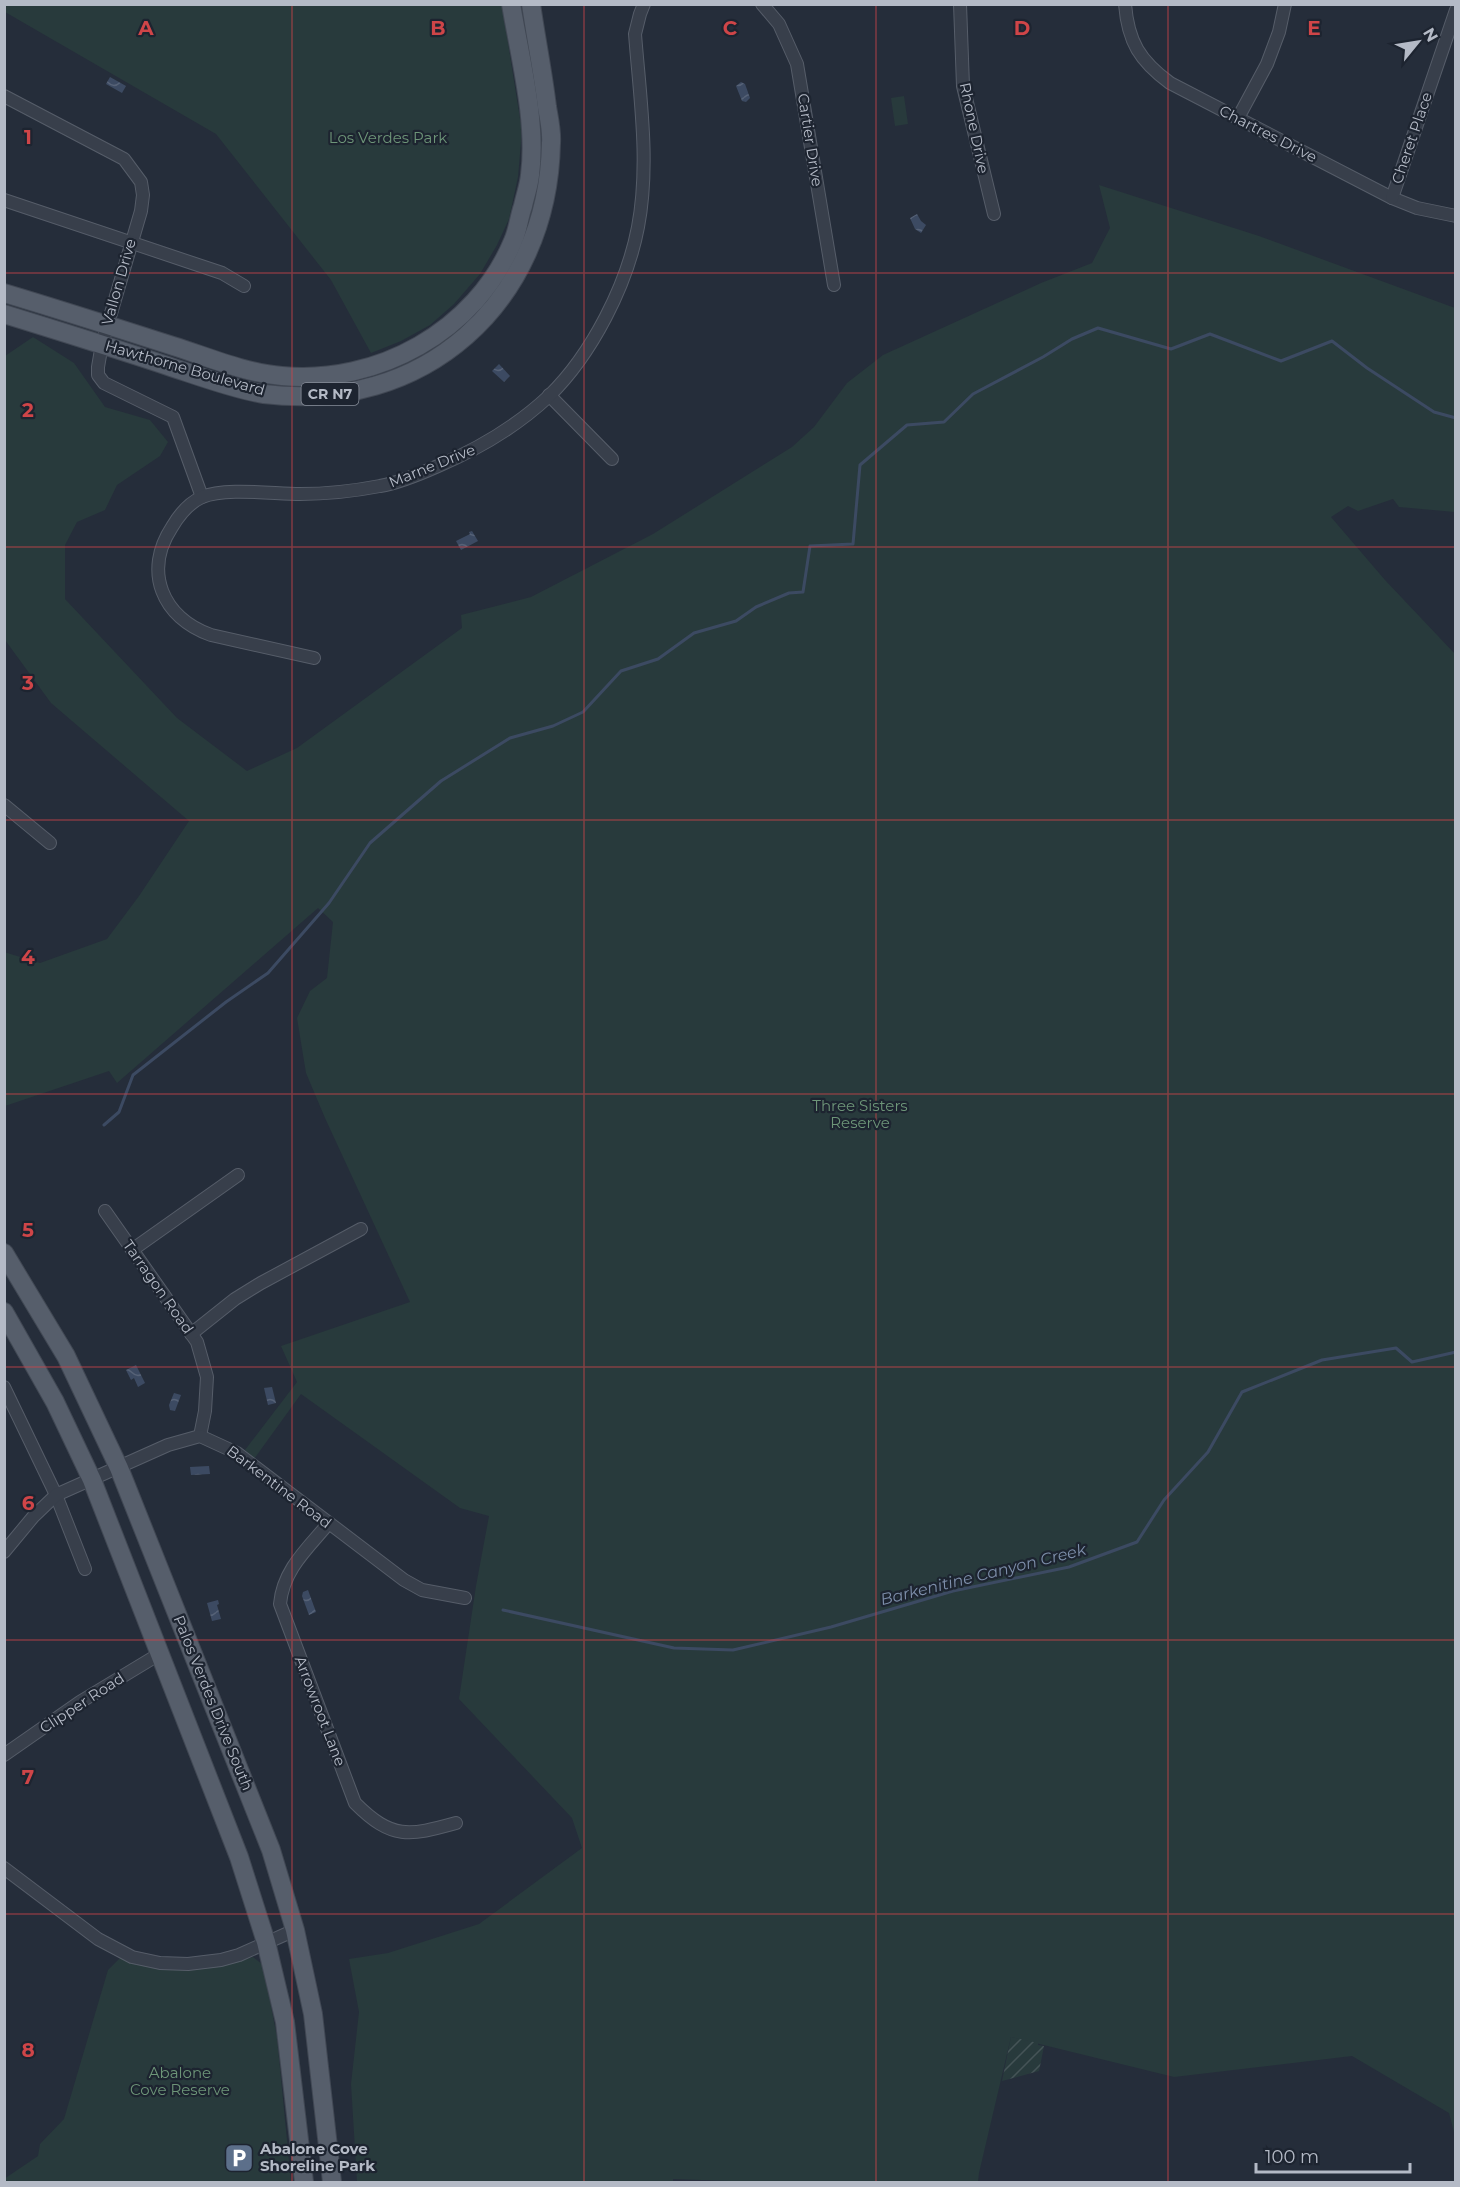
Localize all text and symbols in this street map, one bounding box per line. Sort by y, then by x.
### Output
north arrow [1388,12,1448,72]
text: A [137,16,154,40]
text: B [430,16,446,40]
text: C [723,16,738,40]
text: D [1014,16,1030,40]
text: E [1307,16,1321,40]
text: N [1419,24,1442,45]
street label: Rhone Drive [956,81,993,175]
street label: Cheret Place [1387,89,1436,186]
street label: Cartier Drive [794,92,827,188]
street label: Chartres Drive [1216,101,1320,166]
text: 1 [24,125,32,149]
park label: Los Verdes Park [329,128,447,147]
street label: Vallon Drive [97,236,140,327]
street label: Hawthorne Boulevard [103,336,267,399]
road number: CR N7 [302,383,358,405]
text: 2 [22,398,34,422]
street label: Marne Drive [386,440,478,491]
text: 3 [21,671,34,695]
text: 4 [21,945,35,969]
park label: Three Sisters Reserve [812,1096,908,1132]
text: 5 [22,1218,34,1242]
street label: Tarragon Road [119,1236,198,1337]
street label: Barkentine Road [223,1441,335,1532]
text: 6 [22,1491,35,1515]
water label: Barkenitine Canyon Creek [878,1539,1089,1609]
street label: Palos Verdes Drive South [170,1612,257,1793]
street label: Arrowroot Lane [291,1653,350,1769]
street label: Clipper Road [36,1668,128,1737]
text: 7 [22,1765,34,1789]
text: 8 [21,2038,35,2062]
park label: Abalone Cove Reserve [130,2063,230,2099]
scale bar [1256,2136,1410,2174]
place label: Abalone Cove Shoreline Park [259,2139,375,2175]
parking icon: Abalone Cove Shoreline Park [223,2142,255,2174]
text: 100 m [1265,2146,1319,2168]

